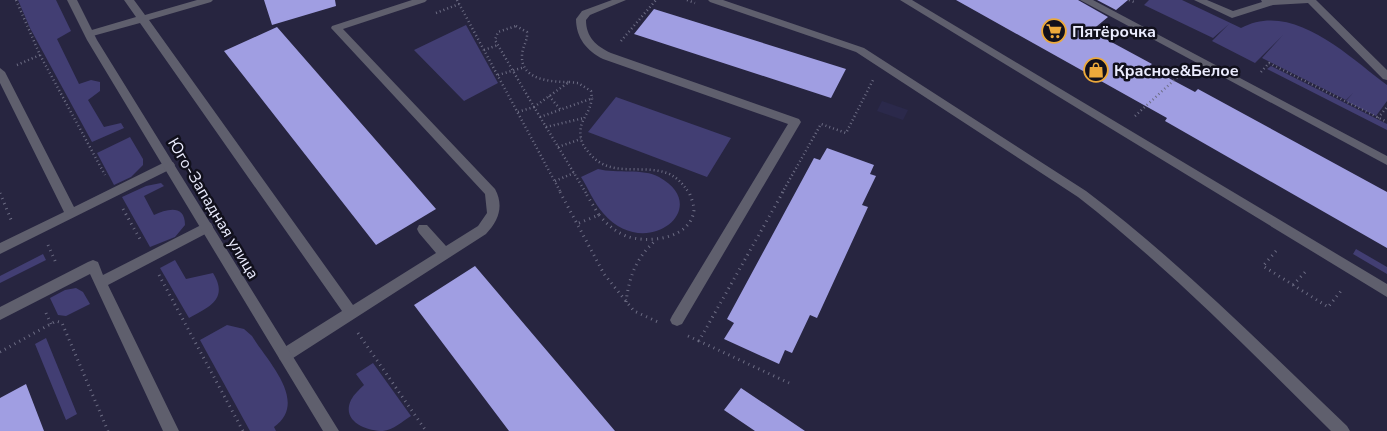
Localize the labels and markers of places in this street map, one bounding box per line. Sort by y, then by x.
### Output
supermarket icon: Пятёрочка [1041,18,1067,44]
place label: Пятёрочка [1072,21,1156,43]
shop icon: Красное&Белое [1083,57,1109,83]
place label: Красное&Белое [1114,60,1239,82]

